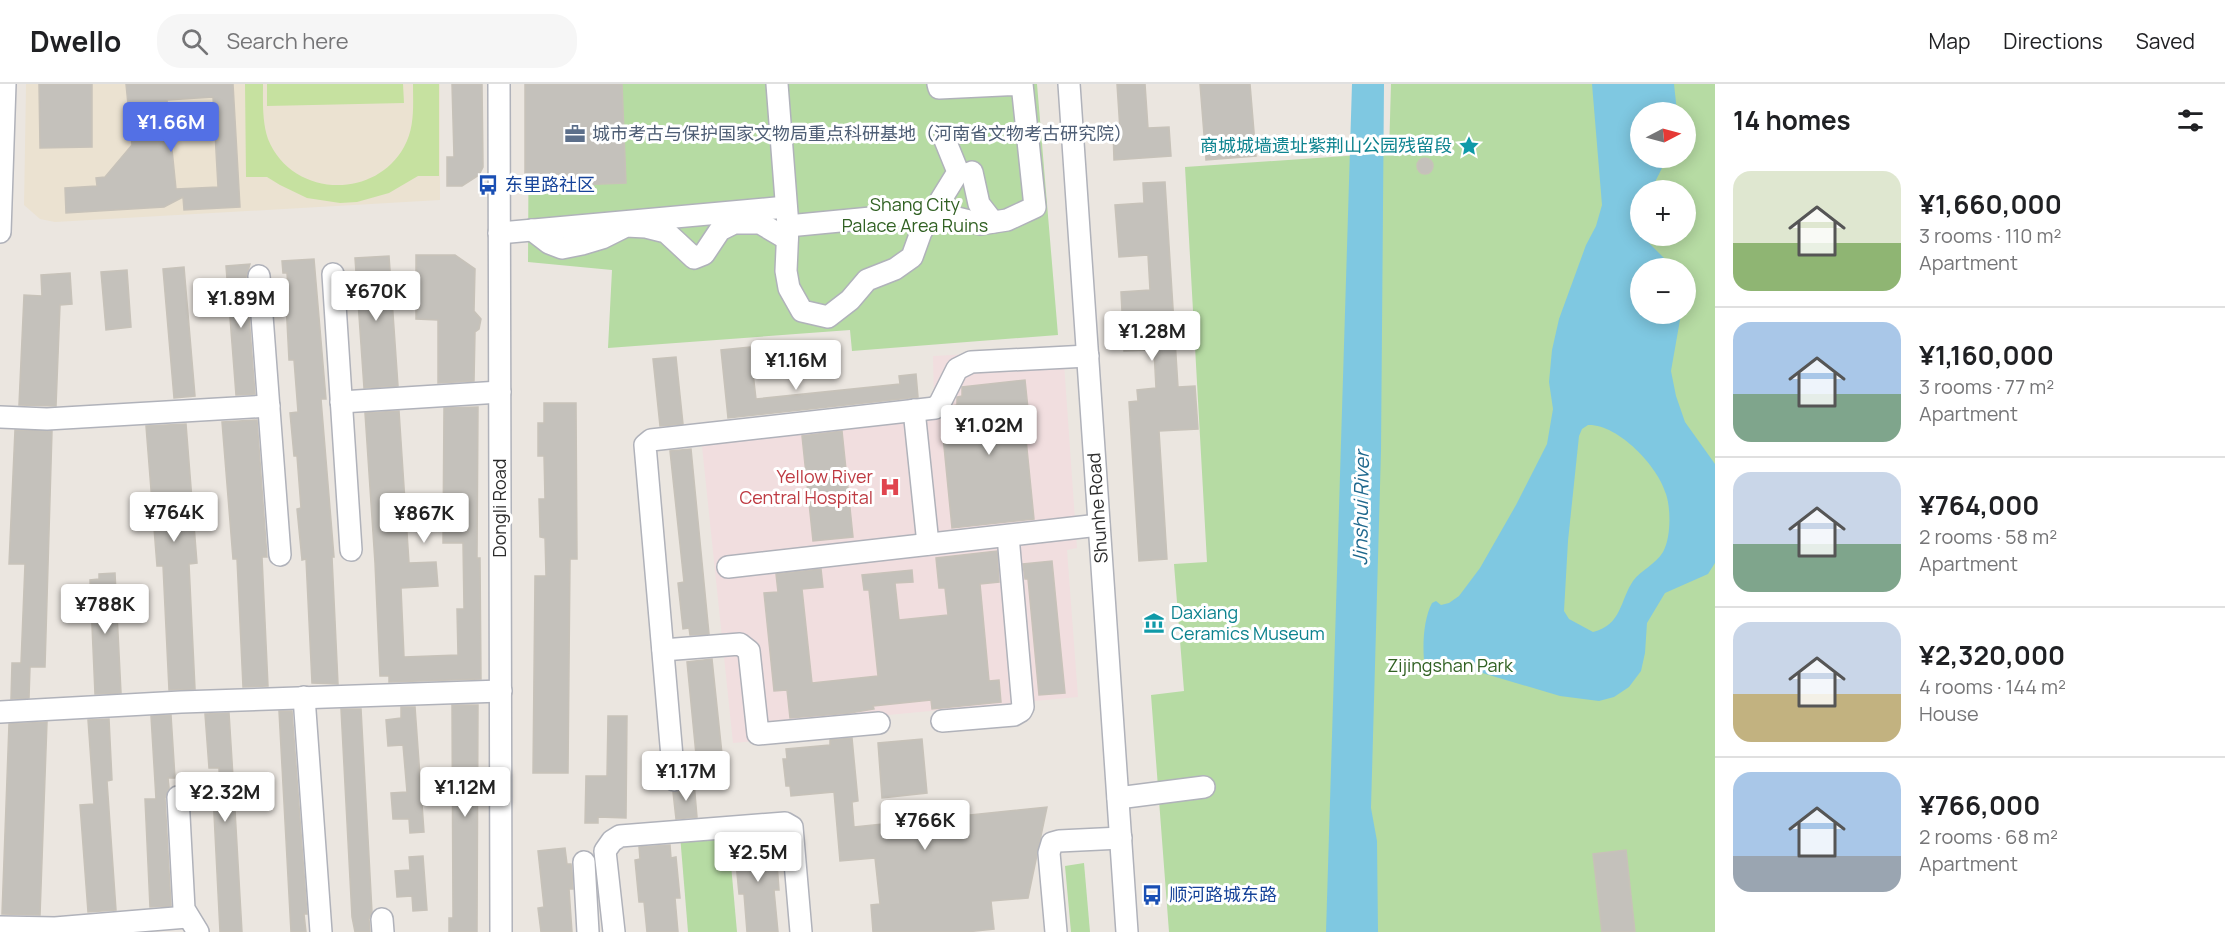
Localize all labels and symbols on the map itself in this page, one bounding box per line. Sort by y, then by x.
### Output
pin: ¥1.66M [122,102,220,153]
north arrow [1630,102,1696,168]
place label: 城市考古与保护国家文物局重点科研基地（河南省文物考古研究院） [592,121,1132,145]
office icon: 城市考古与保护国家文物局重点科研基地（河南省文物考古研究院） [563,122,587,146]
place label: 商城城墙遗址紫荆山公园残留段 [1200,133,1452,157]
place icon: 商城城墙遗址紫荆山公园残留段 [1457,134,1481,158]
place label: 东里路社区 [505,172,595,196]
bus stop icon: 东里路社区 [476,173,500,197]
park label: Shang City Palace Area Ruins [842,192,988,237]
pin: ¥670K [334,271,418,322]
pin: ¥1.89M [192,278,290,329]
pin: ¥1.28M [1103,311,1201,362]
pin: ¥1.16M [747,340,845,391]
pin: ¥1.02M [940,405,1038,456]
water label: Jinshui River [1346,448,1375,566]
street label: Shunhe Road [1081,452,1113,564]
street label: Dongli Road [487,459,511,557]
place label: Yellow River Central Hospital [739,464,874,509]
hospital icon: Yellow River Central Hospital [878,475,902,499]
pin: ¥764K [132,492,216,543]
pin: ¥867K [382,493,466,544]
pin: ¥788K [63,584,147,635]
place label: Daxiang Ceramics Museum [1171,600,1325,645]
museum icon: Daxiang Ceramics Museum [1142,611,1166,635]
park label: Zijingshan Park [1387,653,1514,677]
pin: ¥1.17M [637,751,735,802]
pin: ¥1.12M [416,767,514,818]
pin: ¥2.32M [176,772,274,823]
pin: ¥766K [883,800,967,851]
pin: ¥2.5M [716,832,800,883]
place label: 顺河路城东路 [1169,882,1277,906]
bus stop icon: 顺河路城东路 [1140,883,1164,907]

